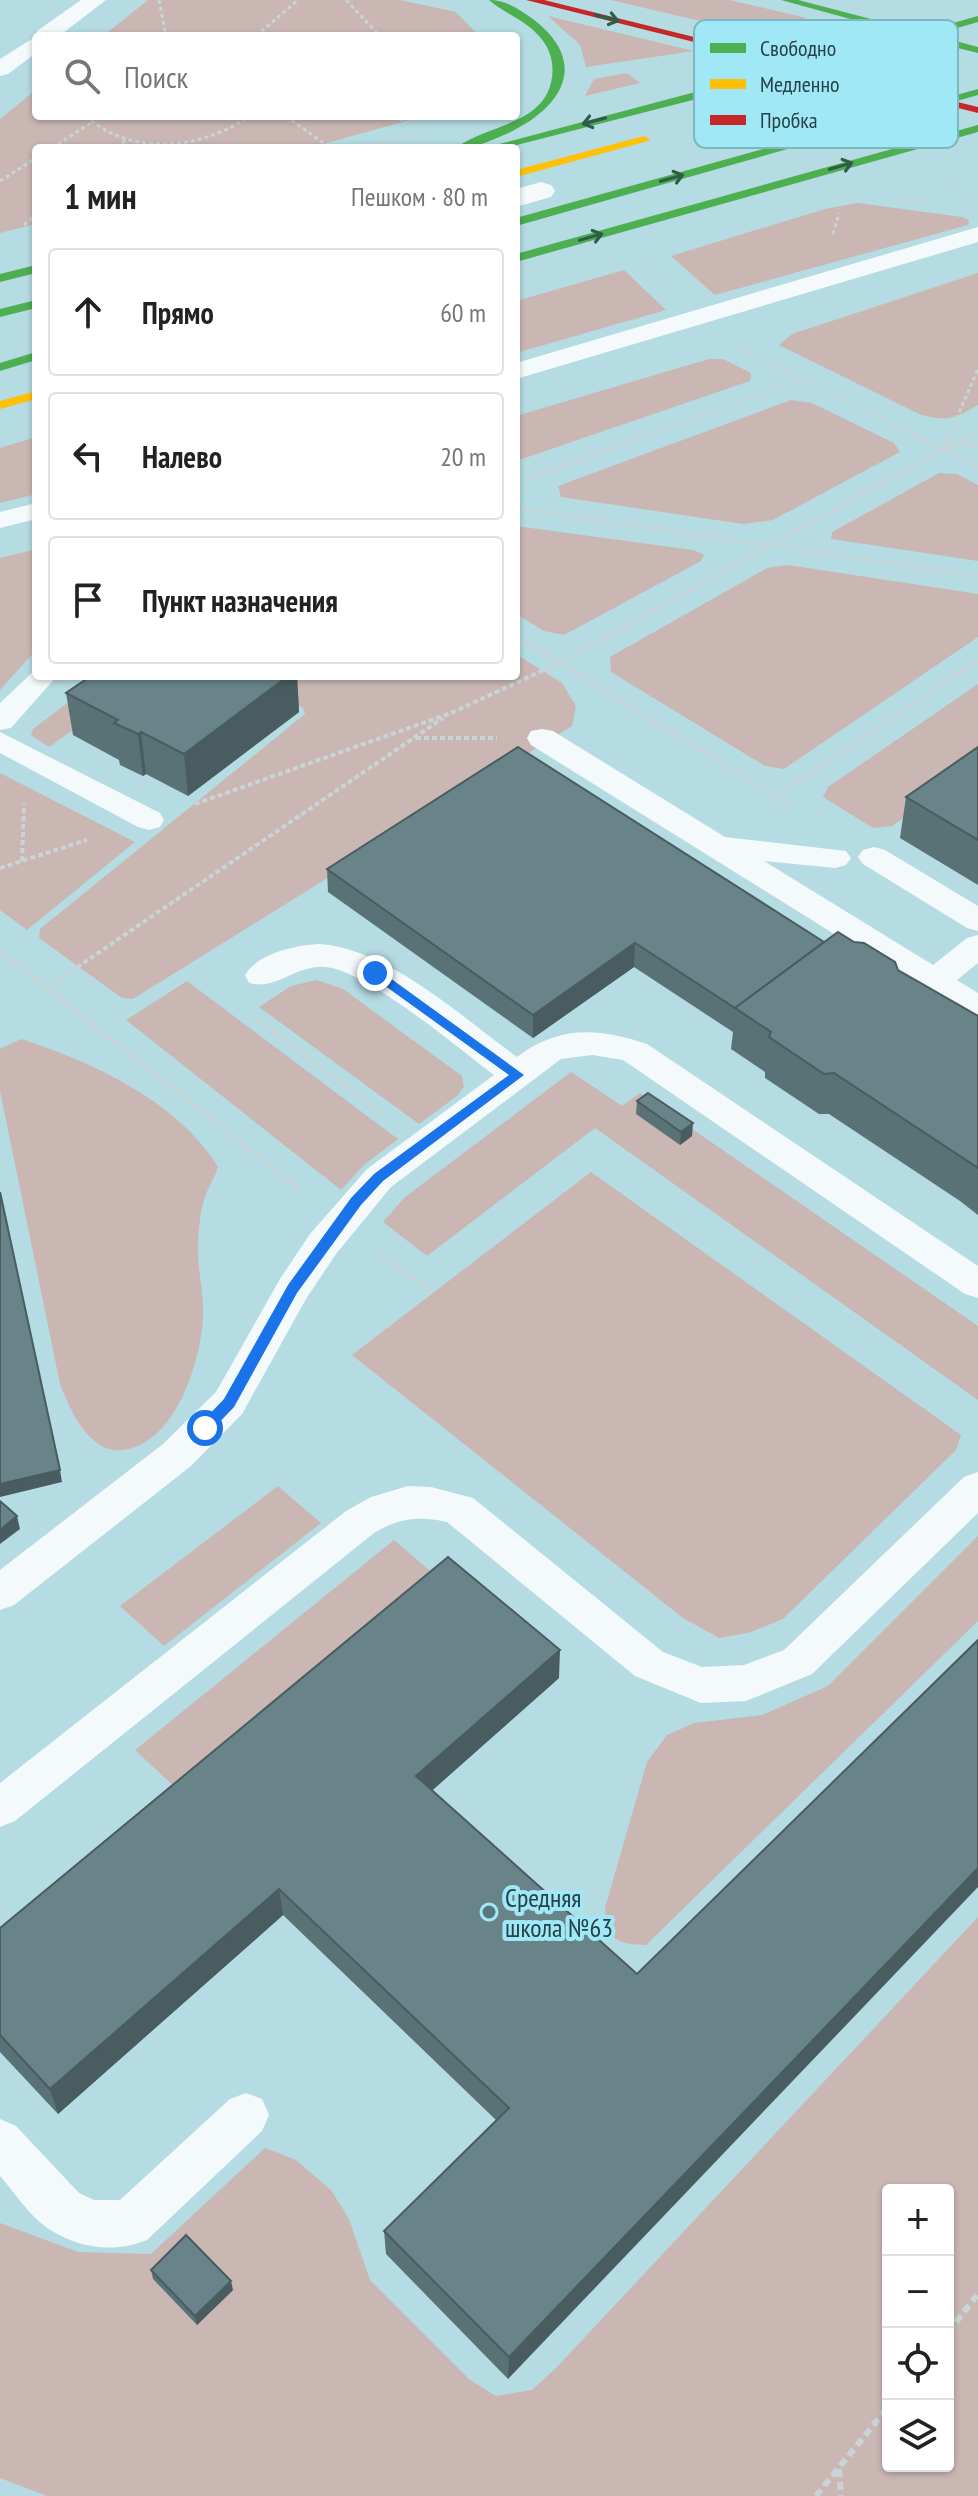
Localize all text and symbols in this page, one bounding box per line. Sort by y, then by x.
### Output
one-way arrow [594,11,620,26]
legend [694,20,958,148]
search box [32,32,520,120]
text: Свободно [760,34,836,62]
icon: search [60,54,104,98]
text: Поиск [124,57,188,96]
text: Медленно [760,70,839,98]
text: Пробка [760,106,817,134]
one-way arrow [582,114,608,129]
one-way arrow [828,158,854,173]
one-way arrow [658,170,684,185]
text: 1 мин [64,174,137,218]
text: Пешком · 80 m [351,180,488,213]
one-way arrow [578,229,604,244]
icon: ahead [66,290,110,334]
text: Прямо [142,293,214,332]
text: 60 m [440,296,486,329]
icon: left [66,434,110,478]
text: Налево [142,437,222,476]
text: 20 m [440,440,486,473]
icon: arrive [66,578,110,622]
text: Пункт назначения [142,581,338,620]
route end [357,955,393,991]
route start [187,1410,223,1446]
place label: Средняя школа №63 [505,1881,613,1944]
marker: Средняя школа №63 [480,1903,498,1921]
map controls [882,2184,954,2472]
button: + [882,2184,954,2256]
button: − [882,2256,954,2328]
button: locate [882,2328,954,2400]
button: layers [882,2400,954,2472]

